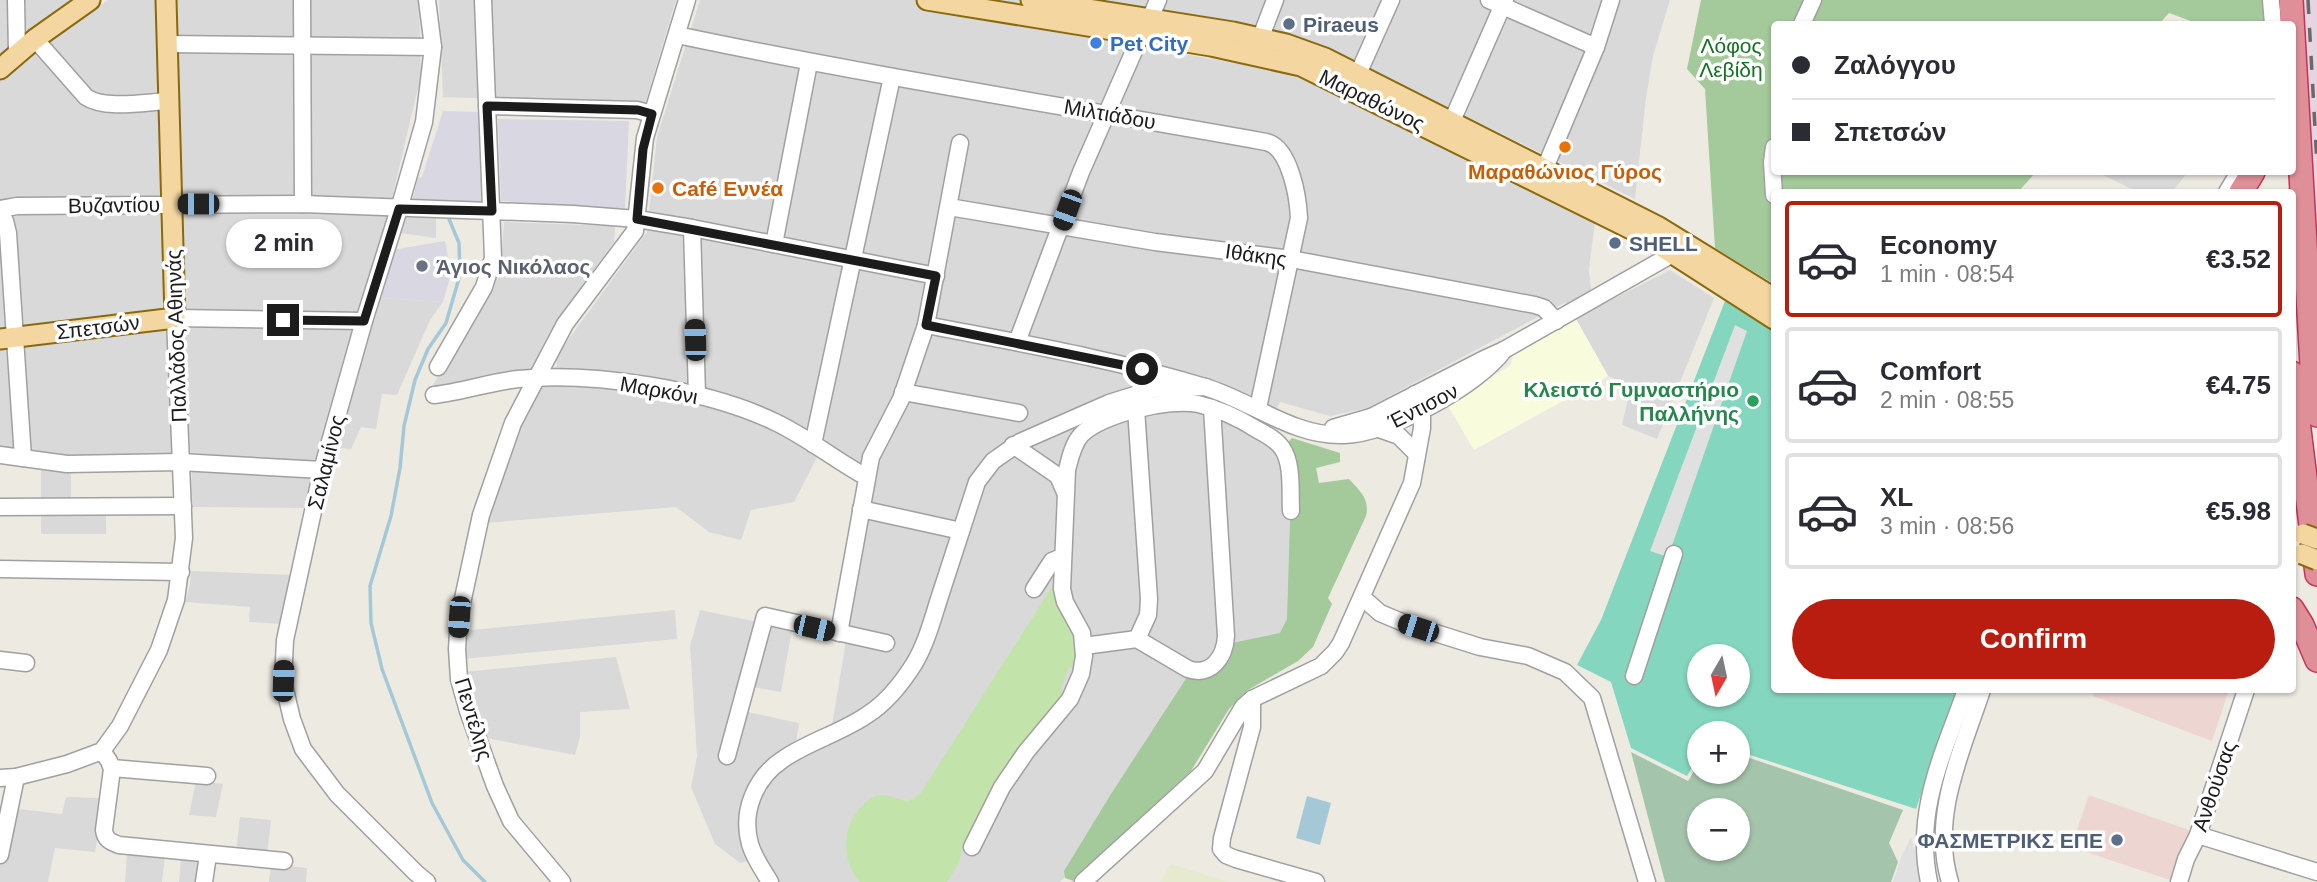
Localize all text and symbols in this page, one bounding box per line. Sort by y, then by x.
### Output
place label: Piraeus [1303,13,1379,36]
marker: Piraeus [1281,16,1297,32]
place label: Pet City [1110,32,1189,55]
park label: Λόφος Λεβίδη [1699,34,1763,81]
marker: Pet City [1088,35,1104,51]
text: Ζαλόγγου [1834,50,1956,80]
street label: Μαραθώνος [1316,65,1428,135]
street label: Μιλτιάδου [1062,95,1158,133]
text: Σπετσών [1834,117,1947,147]
marker: Μαραθώνιος Γύρος [1557,139,1573,155]
place label: Μαραθώνιος Γύρος [1468,160,1662,184]
place label: Café Εννέα [672,177,783,200]
marker: Café Εννέα [650,180,666,196]
car [1050,187,1085,233]
street label: Βυζαντίου [68,193,160,217]
car [178,194,220,215]
callout: 2 min [225,218,341,268]
icon: car [1796,228,1859,291]
text: 2 min [254,230,314,256]
text: Economy [1880,230,1997,260]
place label: SHELL [1629,232,1698,255]
marker: SHELL [1607,235,1623,251]
street label: Ιθάκης [1224,239,1288,271]
text: €3.52 [2206,244,2271,274]
street label: Παλλάδος Αθιηνάς [161,249,191,423]
place label: Άγιος Νικόλαος [436,255,590,279]
marker: Άγιος Νικόλαος [414,258,430,274]
text: 1 min · 08:54 [1880,261,2014,287]
route end [267,304,299,336]
street label: Σπετσών [55,310,141,344]
car [684,319,707,361]
route start [1126,353,1158,385]
icon: car [1796,354,1859,417]
text: Comfort [1880,356,1981,386]
text: €4.75 [2206,370,2271,400]
street label: Μαρκόνι [618,372,700,408]
place label: Κλειστό Γυμναστήριο Παλλήνης [1523,378,1739,426]
street label: Έντισον [1383,379,1462,434]
text: 2 min · 08:55 [1880,387,2014,413]
marker: Κλειστό Γυμναστήριο Παλλήνης [1745,393,1761,409]
street label: Σαλαμίνος [303,412,349,512]
icon: car [1796,480,1859,543]
text: XL [1880,482,1913,512]
text: €5.98 [2206,496,2271,526]
text: 3 min · 08:56 [1880,513,2014,539]
car [448,595,471,639]
button: Confirm [1792,599,2275,679]
car [1395,612,1442,644]
car [792,613,837,643]
north arrow [1687,644,1750,707]
map controls [1687,644,1750,861]
car [272,660,295,702]
street label: Πεντέλης [451,675,497,763]
button: + [1687,721,1750,784]
street label: Ανθούσας [2188,738,2240,834]
button: − [1687,798,1750,861]
place label: ΦΑΣΜΕΤΡΙΚΣ ΕΠΕ [1918,829,2103,852]
marker: ΦΑΣΜΕΤΡΙΚΣ ΕΠΕ [2109,832,2125,848]

